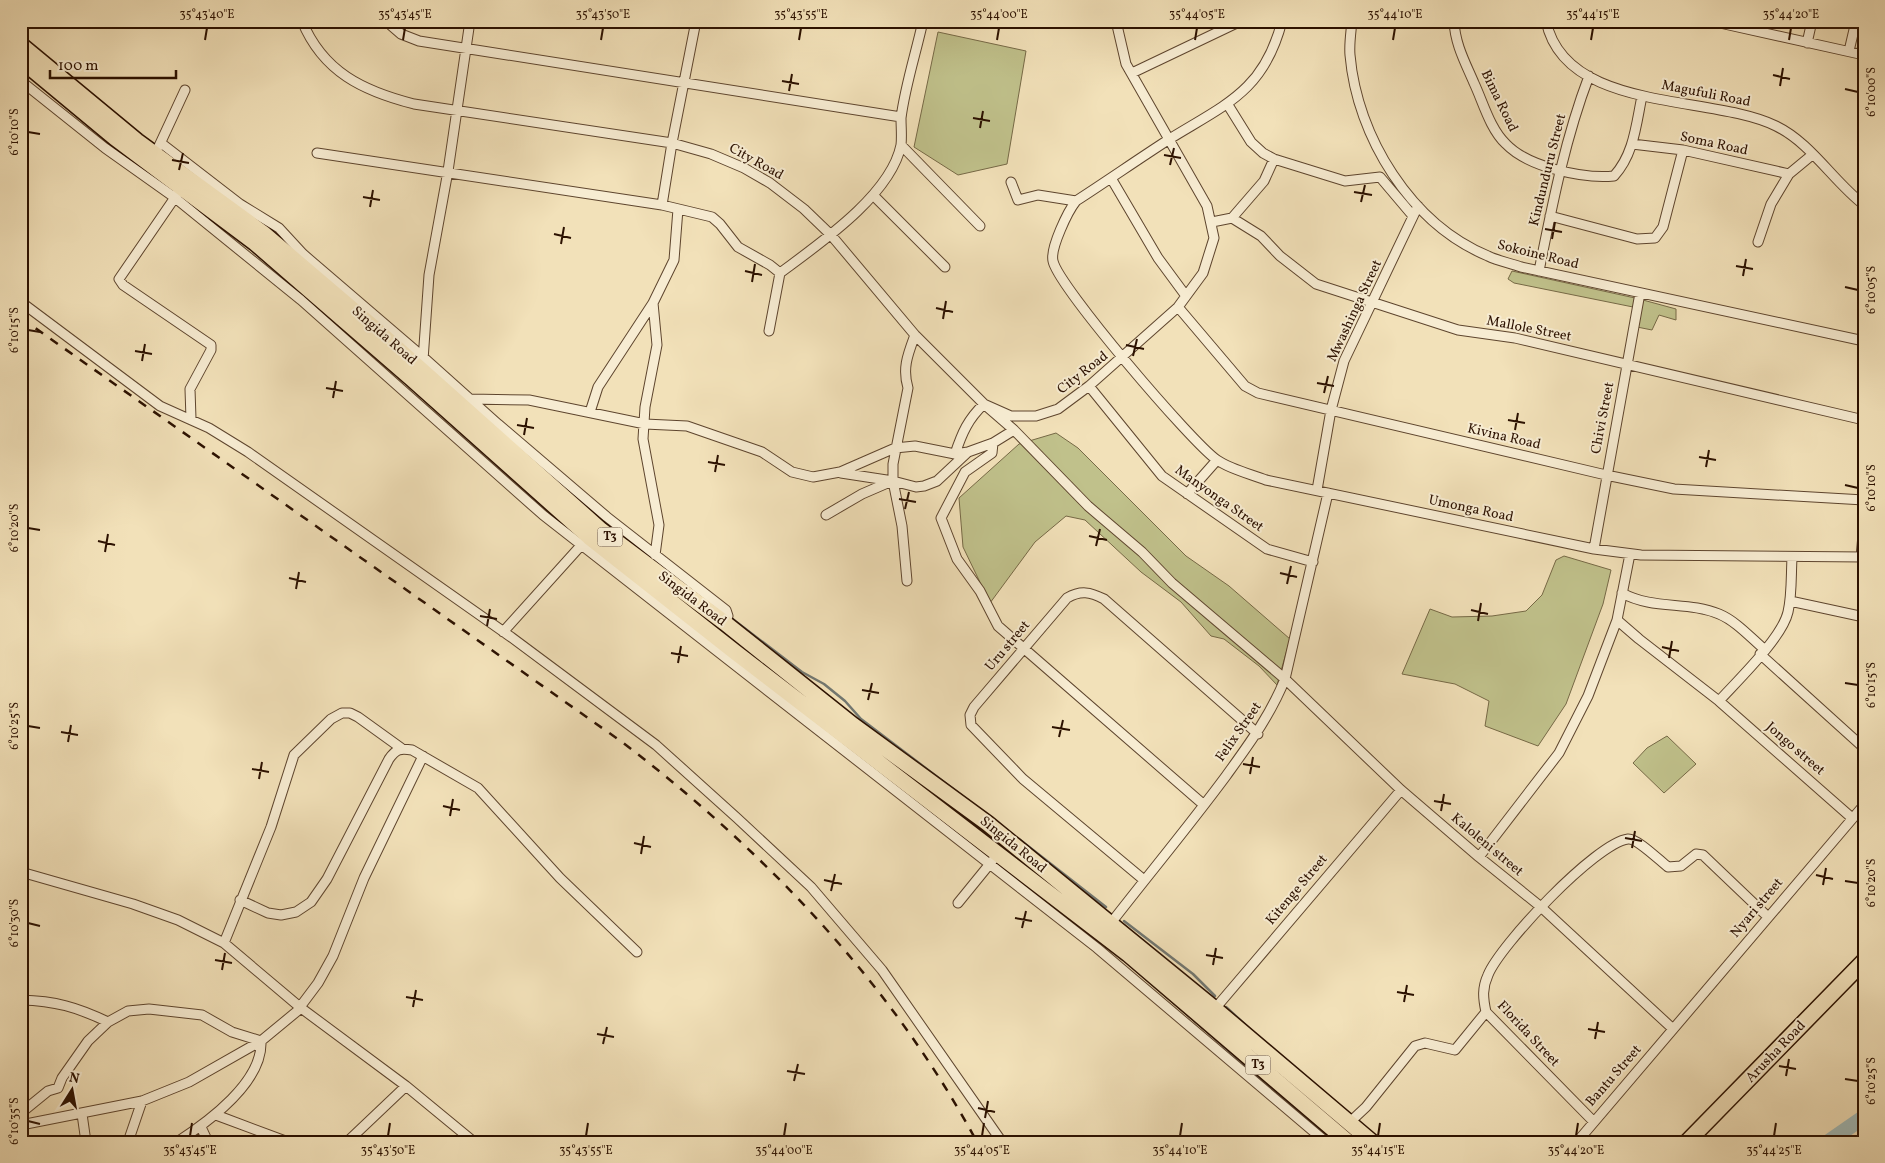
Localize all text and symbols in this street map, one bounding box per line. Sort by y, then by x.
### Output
text: 35°43'40"E [180,7,234,23]
text: 35°43'45"E [378,7,432,23]
text: 35°43'50"E [576,7,630,23]
text: 35°43'55"E [774,7,828,23]
text: 35°44'00"E [970,7,1028,23]
text: 35°44'05"E [1169,7,1225,23]
text: 35°44'10"E [1368,7,1422,23]
text: 35°44'15"E [1566,7,1620,23]
text: 35°44'20"E [1763,7,1819,23]
scale bar [50,48,176,80]
text: 100 m [58,56,98,77]
street label: Bima Road [1476,67,1522,135]
text: 6°10'00"S [1864,67,1880,117]
street label: Magufuli Road [1660,76,1752,112]
text: 6°10'10"S [7,108,23,156]
street label: Kindunduru Street [1525,112,1571,228]
street label: Soma Road [1678,128,1750,160]
street label: City Road [725,139,787,185]
street label: Sokoine Road [1495,236,1581,274]
street label: Mwashinga Street [1323,257,1387,365]
text: 6°10'05"S [1864,266,1880,314]
street label: Singida Road [347,302,421,370]
text: 6°10'15"S [7,307,23,353]
street label: Mallole Street [1485,311,1573,347]
street label: City Road [1054,347,1113,399]
street label: Chivi Street [1587,380,1619,456]
street label: Kivina Road [1465,419,1543,455]
street label: Manyonga Street [1171,461,1267,537]
text: 6°10'10"S [1864,464,1880,512]
street label: Umonga Road [1427,491,1515,527]
text: 6°10'20"S [7,504,23,552]
road number: T3 [598,528,622,546]
street label: Singida Road [654,567,730,631]
street label: Uru street [981,616,1035,675]
text: 6°10'15"S [1864,662,1880,708]
street label: Felix Street [1211,698,1267,766]
text: 6°10'25"S [7,702,23,750]
street label: Jongo street [1761,718,1829,780]
street label: Kaloleni street [1447,809,1527,881]
street label: Singida Road [976,812,1051,878]
street label: Kitenge Street [1262,851,1332,929]
text: 6°10'20"S [1864,859,1880,907]
street label: Nyari street [1726,874,1788,942]
text: 6°10'30"S [7,899,23,947]
street label: Florida Street [1492,997,1564,1071]
street label: Arusha Road [1742,1017,1810,1087]
street label: Bantu Street [1582,1041,1646,1111]
road number: T3 [1246,1056,1270,1074]
text: 6°10'25"S [1864,1057,1880,1105]
north arrow [48,1066,98,1116]
text: N [67,1068,81,1089]
text: 6°10'35"S [7,1097,23,1145]
text: 35°43'45"E [163,1143,217,1159]
text: 35°43'50"E [361,1143,415,1159]
text: 35°43'55"E [559,1143,613,1159]
text: 35°44'00"E [755,1143,813,1159]
text: 35°44'05"E [954,1143,1010,1159]
text: 35°44'10"E [1153,1143,1207,1159]
text: 35°44'15"E [1351,1143,1405,1159]
text: 35°44'20"E [1548,1143,1604,1159]
text: 35°44'25"E [1746,1143,1802,1159]

